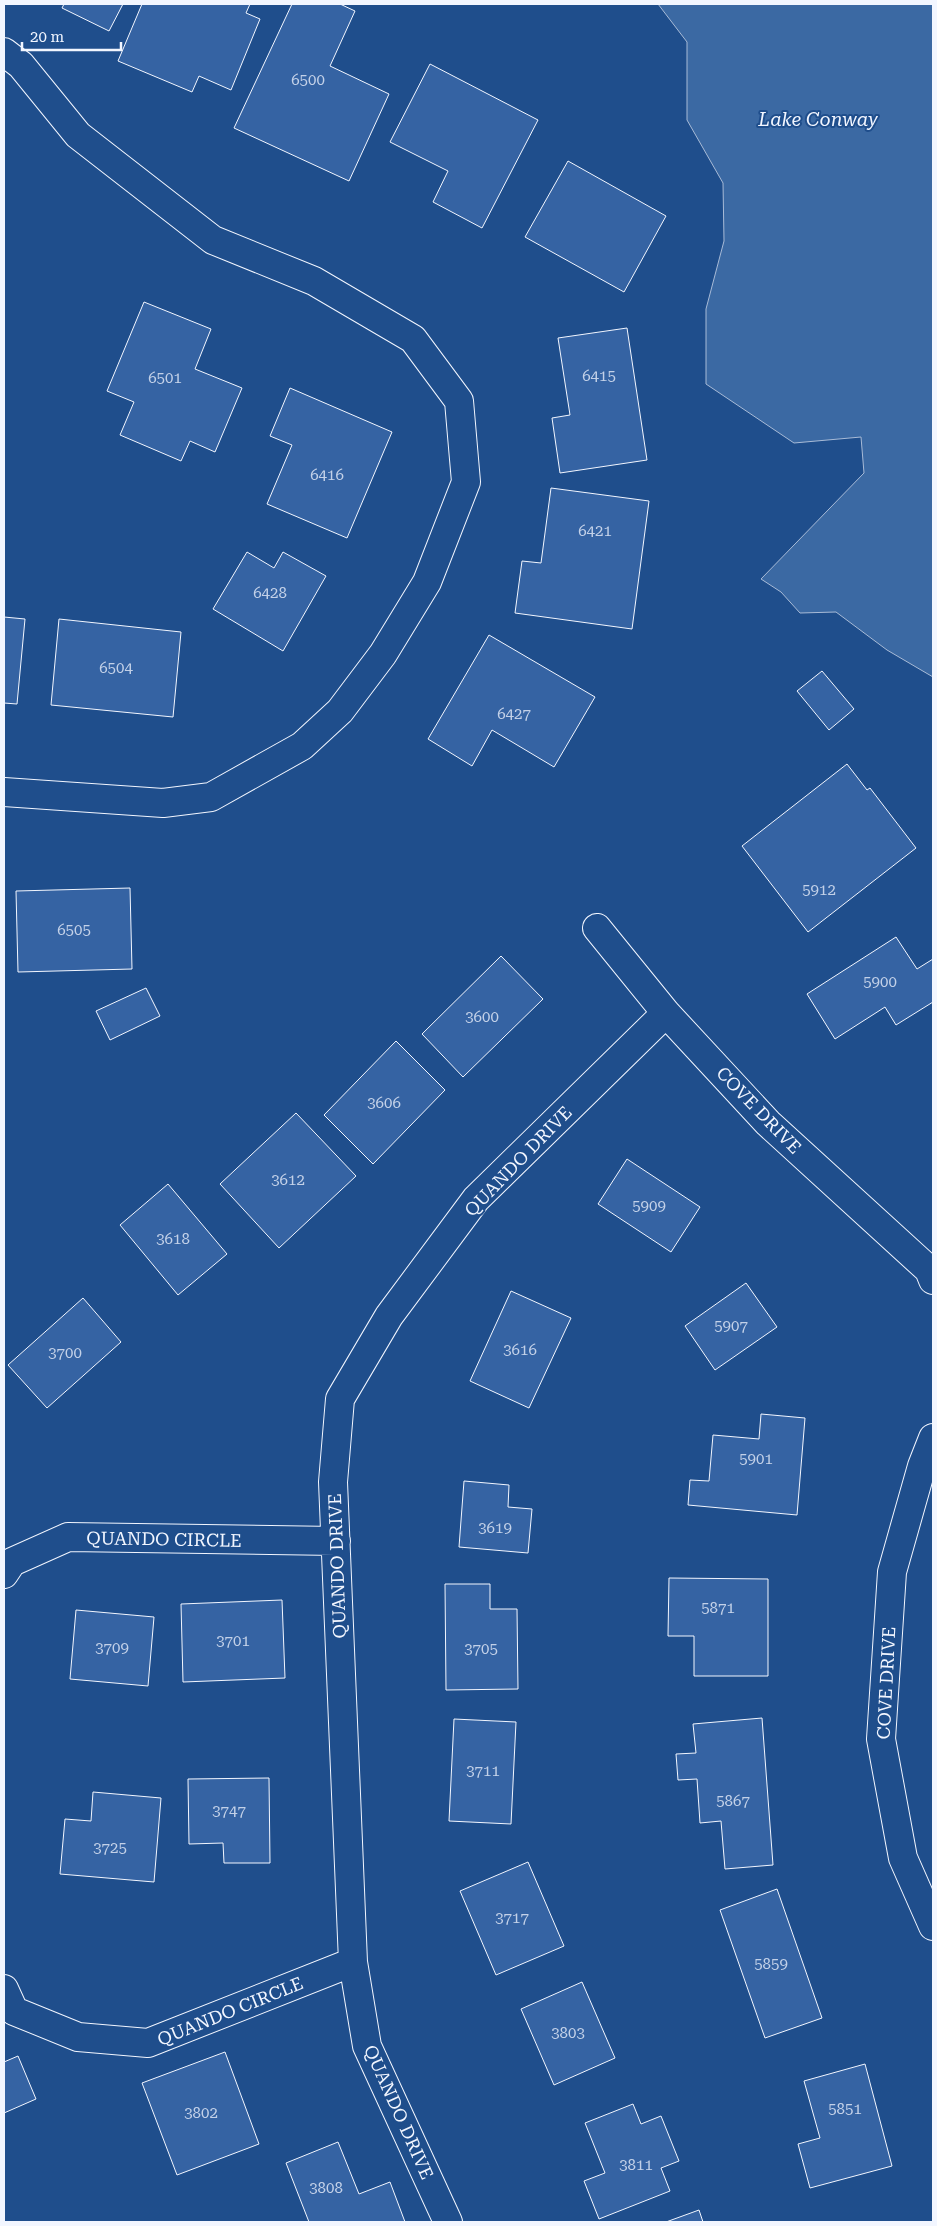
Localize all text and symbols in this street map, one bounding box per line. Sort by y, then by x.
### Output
scale bar [22,20,121,52]
text: 20 m [30,28,65,46]
house number: 6500 [291,71,325,89]
water label: Lake Conway [757,108,878,131]
house number: 6415 [582,367,616,385]
house number: 6501 [148,369,182,387]
house number: 6416 [310,466,344,484]
house number: 6421 [578,522,612,540]
house number: 6428 [253,584,287,602]
house number: 6504 [99,659,133,677]
house number: 6427 [497,705,531,723]
house number: 5912 [802,881,836,899]
house number: 6505 [57,921,91,939]
house number: 5900 [863,973,897,991]
house number: 3600 [465,1008,499,1026]
street label: COVE DRIVE [712,1062,806,1158]
house number: 3606 [367,1094,401,1112]
street label: QUANDO DRIVE [460,1102,576,1220]
house number: 3612 [271,1171,305,1189]
house number: 5909 [632,1197,666,1215]
house number: 3618 [156,1230,190,1248]
house number: 5907 [714,1317,748,1335]
house number: 3616 [503,1341,537,1359]
house number: 3700 [48,1344,82,1362]
house number: 5901 [739,1450,773,1468]
street label: QUANDO DRIVE [324,1493,350,1639]
house number: 3619 [478,1519,512,1537]
street label: QUANDO CIRCLE [86,1527,242,1551]
house number: 5871 [701,1599,735,1617]
street label: COVE DRIVE [873,1626,899,1740]
house number: 3701 [216,1632,250,1650]
house number: 3709 [95,1639,129,1657]
house number: 3705 [464,1640,498,1658]
house number: 3711 [466,1762,500,1780]
house number: 5867 [716,1792,750,1810]
house number: 3747 [212,1802,246,1820]
house number: 3725 [93,1839,127,1857]
house number: 3717 [495,1909,529,1927]
house number: 5859 [754,1955,788,1973]
street label: QUANDO CIRCLE [154,1972,306,2050]
house number: 3803 [551,2024,585,2042]
street label: QUANDO DRIVE [360,2041,438,2183]
house number: 5851 [828,2100,862,2118]
house number: 3802 [184,2104,218,2122]
house number: 3811 [619,2156,653,2174]
house number: 3808 [309,2179,343,2197]

